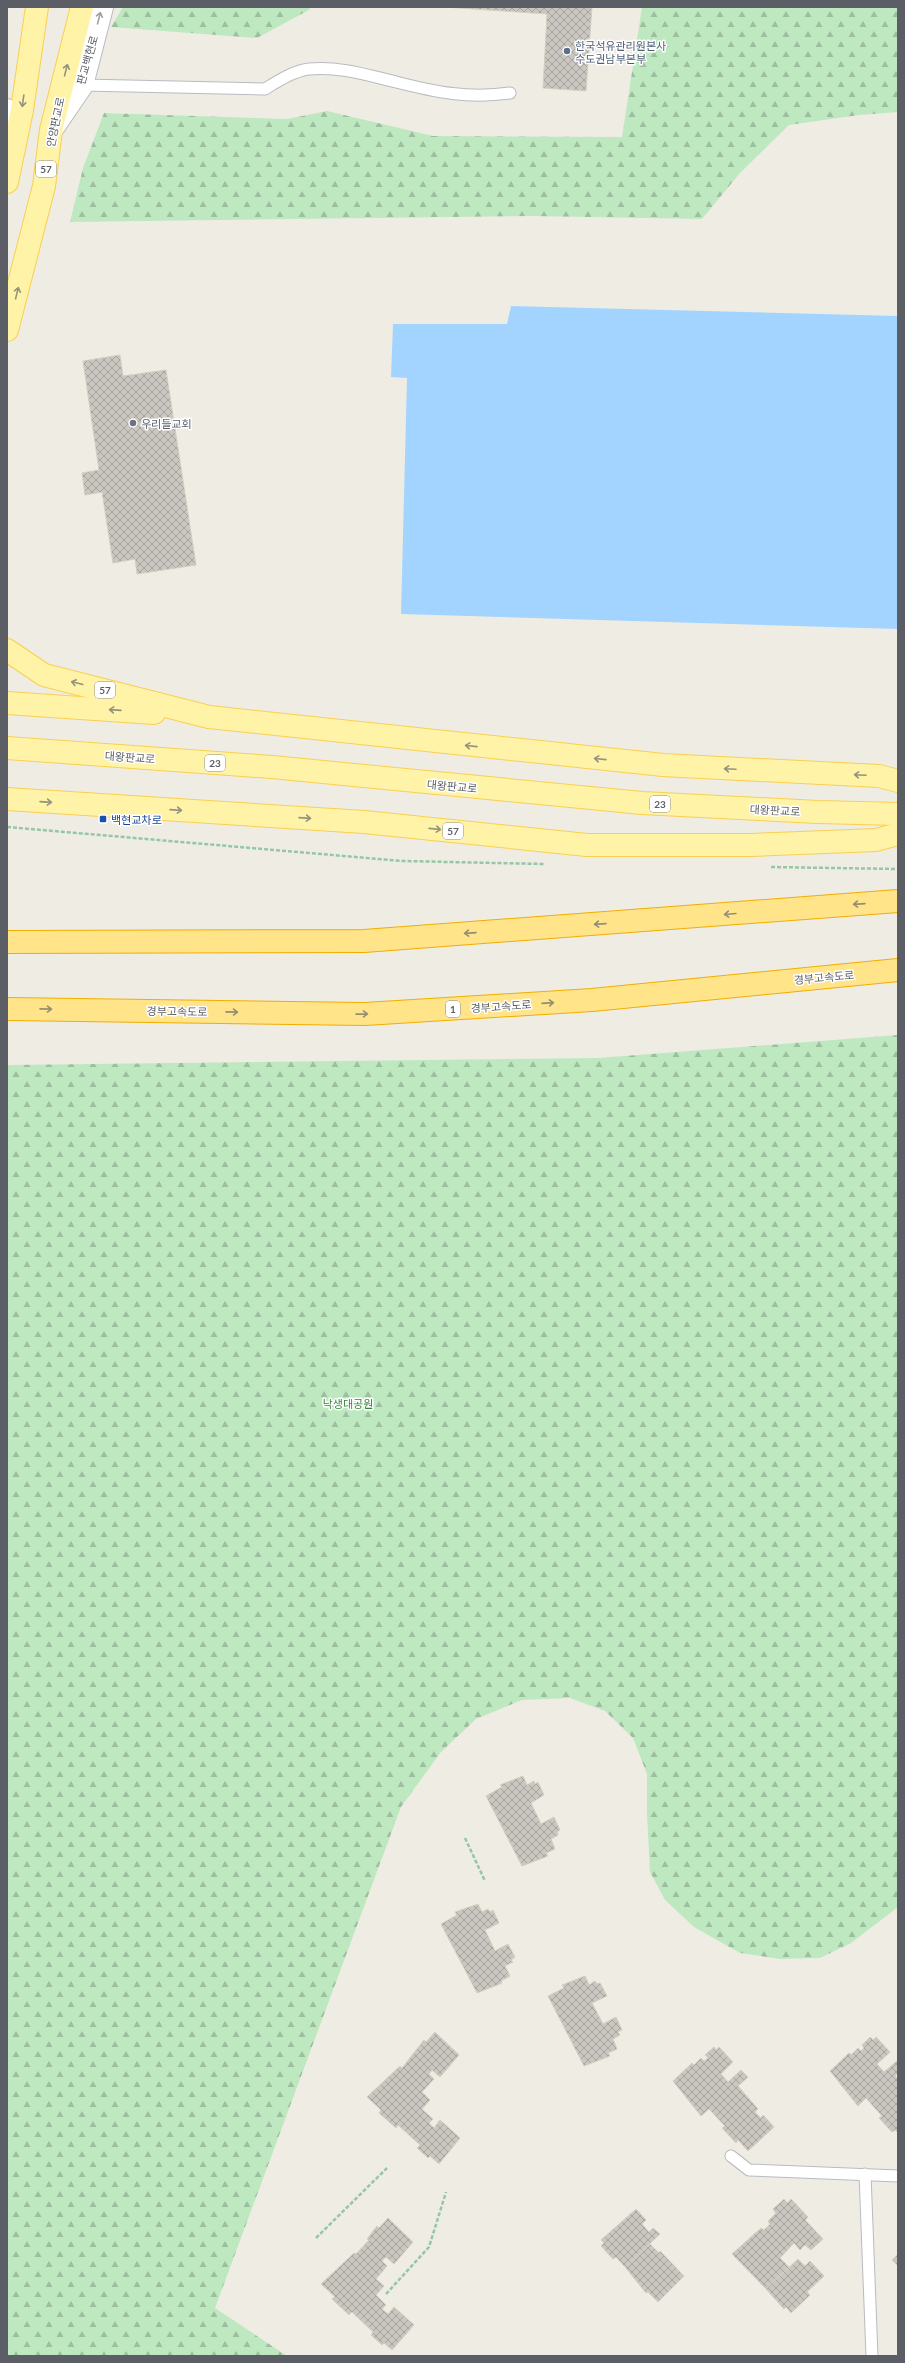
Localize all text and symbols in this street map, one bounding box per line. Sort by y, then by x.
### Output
one-way arrow [96,12,103,25]
street label: 판교백현로 [74,34,100,86]
place label: 한국석유관리원본사 수도권남부본부 [575,39,666,65]
marker: 한국석유관리원본사 수도권남부본부 [562,46,572,56]
one-way arrow [63,64,71,77]
one-way arrow [19,94,27,107]
street label: 안양판교로 [43,96,67,148]
road number: 57 [36,161,56,177]
one-way arrow [13,286,21,299]
place label: 우리들교회 [141,417,192,430]
marker: 우리들교회 [128,418,138,428]
one-way arrow [71,679,84,686]
road number: 57 [95,682,115,698]
one-way arrow [109,707,122,714]
one-way arrow [465,742,478,749]
street label: 대왕판교로 [104,749,156,765]
road number: 23 [205,755,225,771]
one-way arrow [594,755,607,763]
one-way arrow [724,765,737,772]
one-way arrow [854,771,867,779]
street label: 대왕판교로 [426,777,478,795]
road number: 23 [650,796,670,812]
one-way arrow [39,798,52,805]
street label: 대왕판교로 [749,802,801,818]
one-way arrow [169,806,182,813]
place label: 백현교차로 [111,813,162,826]
marker: 백현교차로 [98,814,108,824]
one-way arrow [298,815,311,822]
road number: 57 [443,823,463,839]
one-way arrow [428,826,441,833]
one-way arrow [853,900,866,907]
one-way arrow [723,910,736,917]
one-way arrow [594,921,607,928]
one-way arrow [464,930,477,937]
street label: 경부고속도로 [793,968,855,986]
street label: 경부고속도로 [470,997,532,1015]
one-way arrow [541,999,554,1006]
road number: 1 [446,1001,460,1017]
street label: 경부고속도로 [147,1004,207,1018]
one-way arrow [39,1005,52,1013]
one-way arrow [225,1008,238,1016]
one-way arrow [355,1010,368,1018]
park label: 낙생대공원 [323,1397,373,1410]

